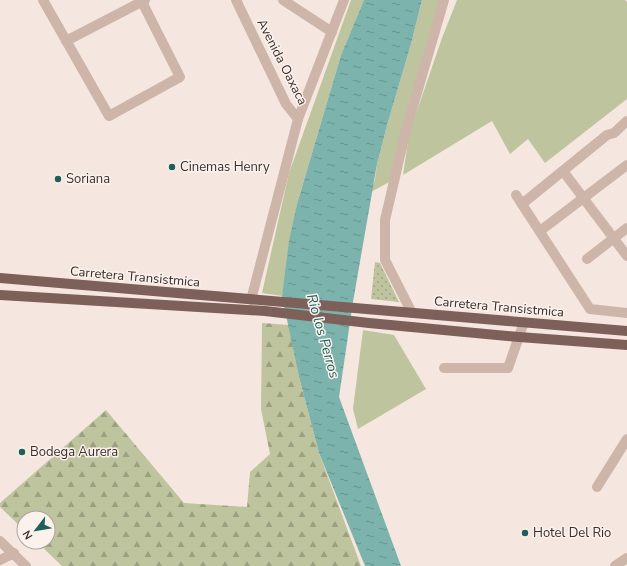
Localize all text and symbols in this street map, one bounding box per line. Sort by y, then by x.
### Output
street label: Avenida Oaxaca [253,16,311,108]
place label: Cinemas Henry [180,158,270,176]
marker: Cinemas Henry [167,162,177,172]
place label: Soriana [66,170,110,188]
marker: Soriana [53,174,63,184]
street label: Carretera Transistmica [69,262,201,292]
water label: Rio los Perros [302,292,344,381]
street label: Carretera Transistmica [433,292,565,322]
place label: Bodega Aurera [30,443,118,461]
marker: Bodega Aurera [17,447,27,457]
north arrow [16,510,56,550]
place label: Hotel Del Rio [533,524,611,542]
text: N [19,528,36,542]
marker: Hotel Del Rio [520,528,530,538]

